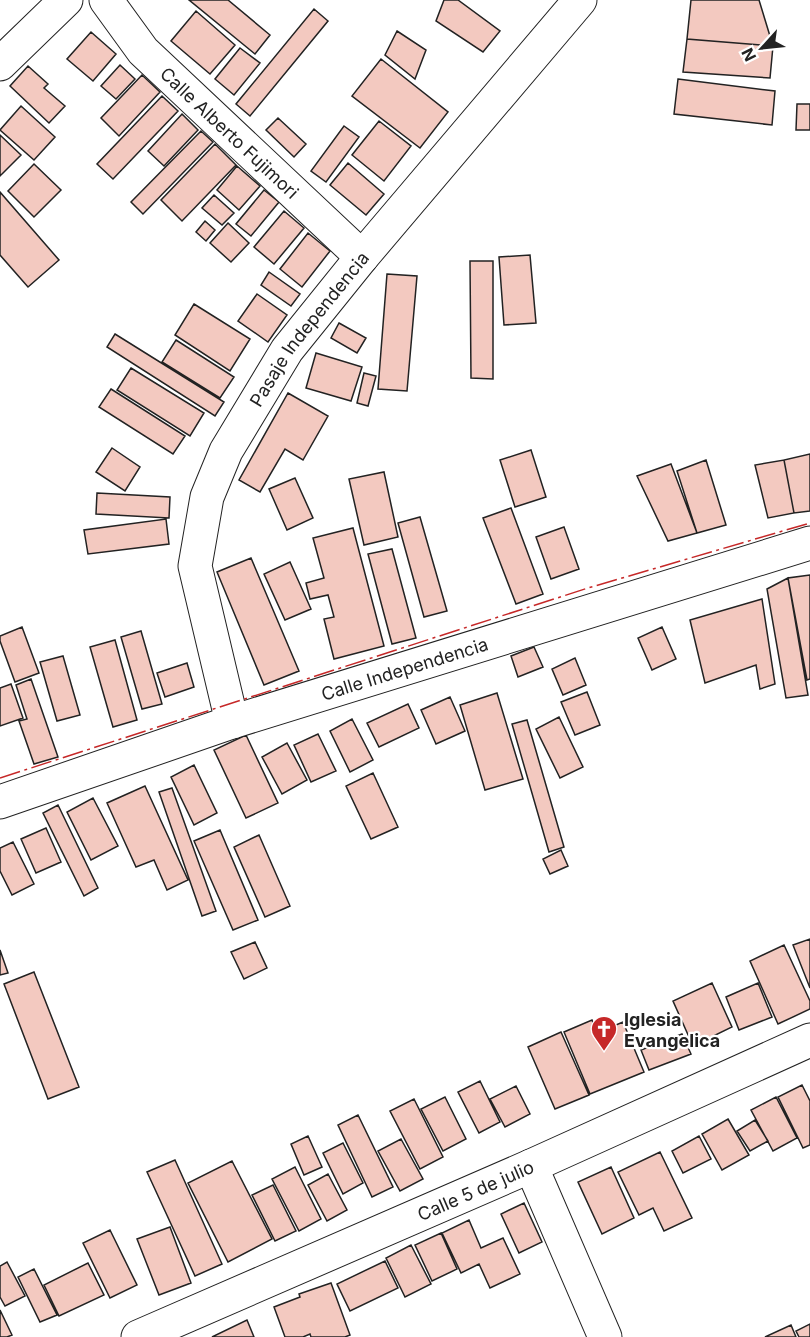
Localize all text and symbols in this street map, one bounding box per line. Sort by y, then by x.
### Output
north arrow [732,18,792,78]
text: N [737,45,760,65]
street label: Calle Alberto Fujimori [156,63,303,202]
street label: Pasaje Independencia [245,247,373,410]
street label: Calle Independencia [318,633,491,704]
place label: Iglesia Evangelica [624,1009,720,1051]
church icon: Iglesia Evangelica [589,1014,619,1052]
street label: Calle 5 de julio [414,1156,537,1225]

